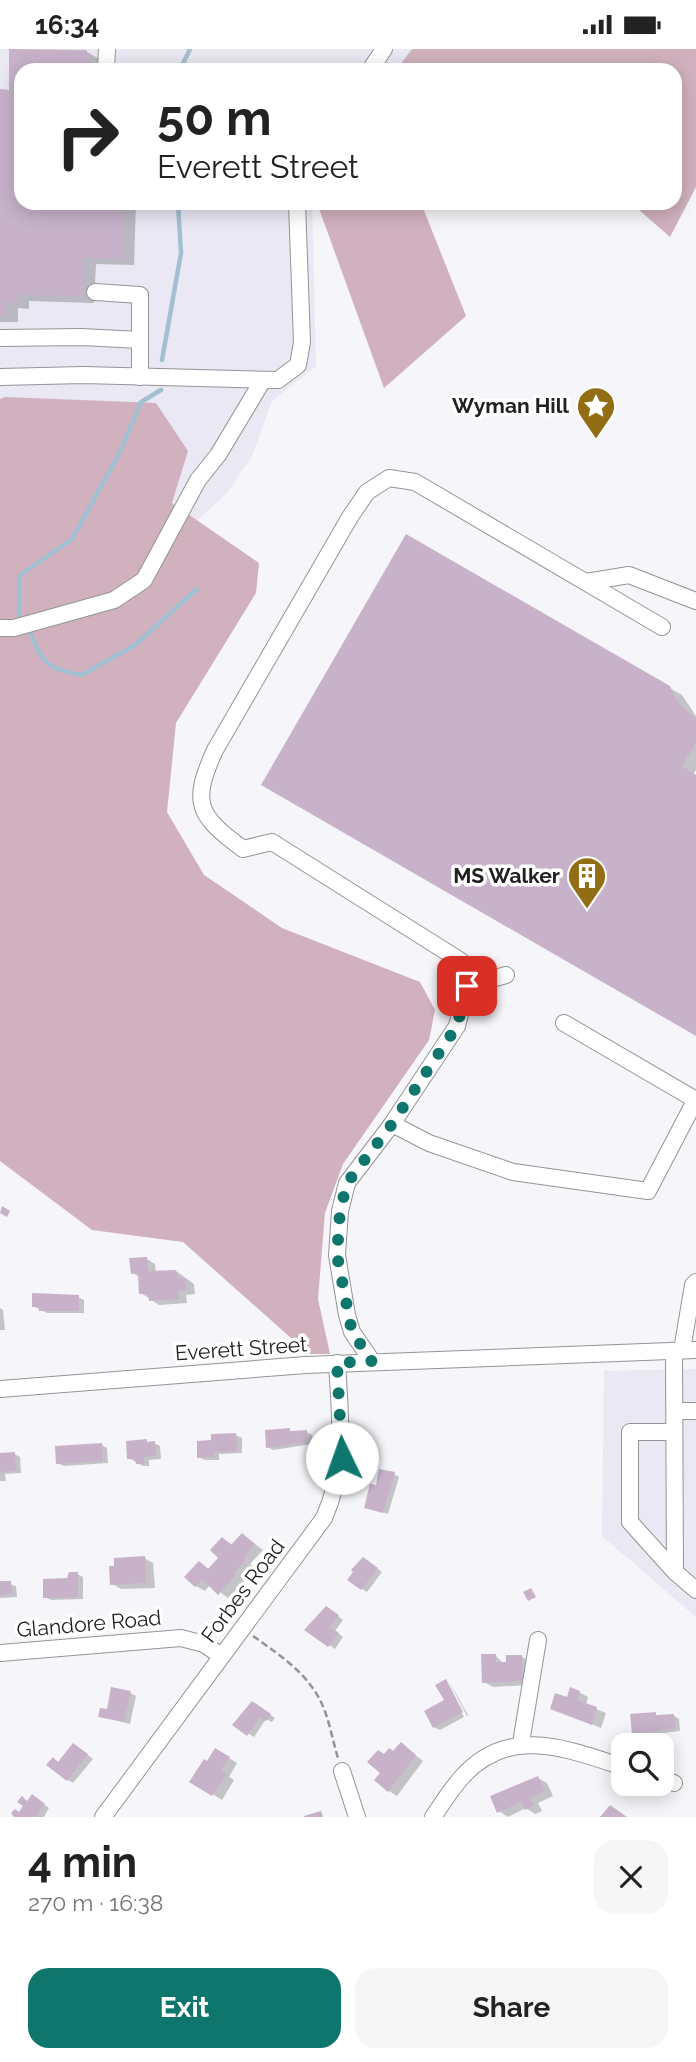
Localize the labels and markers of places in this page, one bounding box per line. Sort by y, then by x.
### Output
place icon: Wyman Hill [575,385,617,440]
place label: Wyman Hill [452,393,569,418]
building icon: MS Walker [566,855,608,910]
place label: MS Walker [453,863,560,888]
pin [437,956,497,1016]

